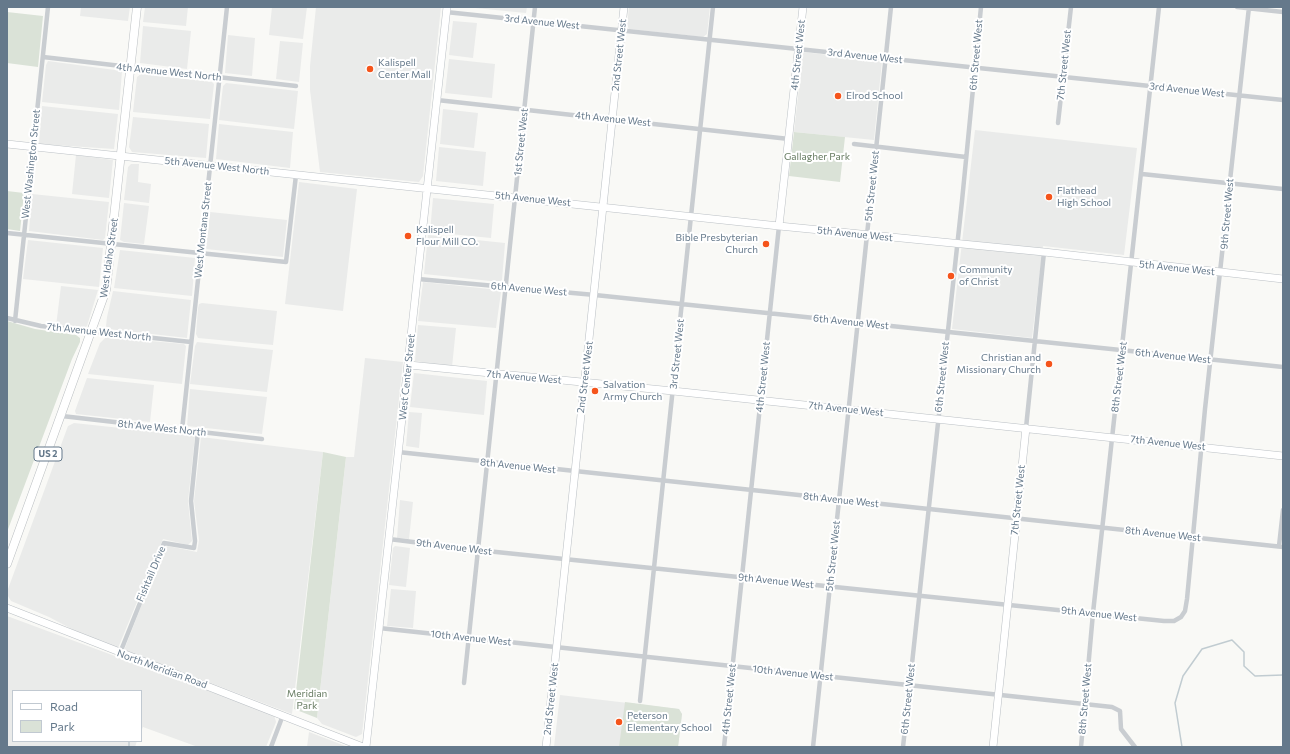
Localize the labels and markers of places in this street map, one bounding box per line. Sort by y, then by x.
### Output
place label: Kalispell Center Mall [378,57,431,80]
marker: Kalispell Center Mall [365,64,375,74]
place label: Elrod School [846,90,903,102]
marker: Elrod School [833,91,843,101]
place label: Flathead High School [1057,185,1111,208]
marker: Flathead High School [1044,192,1054,202]
place label: Kalispell Flour Mill CO. [416,224,478,248]
marker: Kalispell Flour Mill CO. [403,231,413,241]
place label: Bible Presbyterian Church [676,232,758,256]
marker: Bible Presbyterian Church [761,239,771,249]
place label: Community of Christ [959,264,1012,288]
marker: Community of Christ [946,271,956,281]
place label: Christian and Missionary Church [957,352,1041,376]
marker: Christian and Missionary Church [1044,359,1054,369]
place label: Salvation Army Church [603,379,662,402]
marker: Salvation Army Church [590,386,600,396]
place label: Peterson Elementary School [627,710,712,734]
marker: Peterson Elementary School [614,717,624,727]

